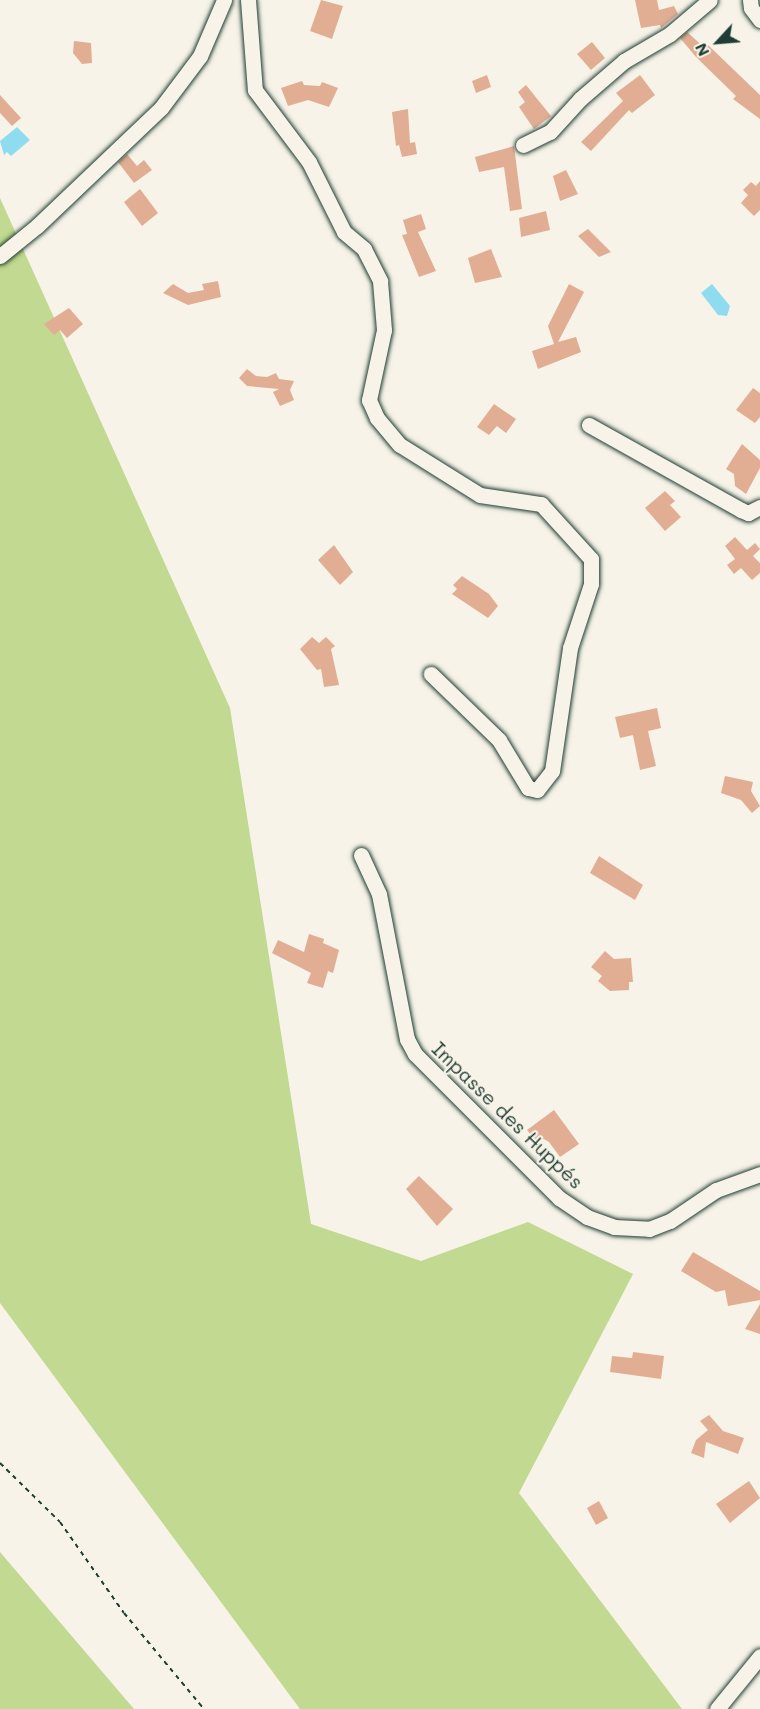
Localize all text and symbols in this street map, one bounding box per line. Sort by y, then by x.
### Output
north arrow [688,12,748,72]
text: N [689,40,713,60]
street label: Impasse des Huppés [427,1036,589,1194]

